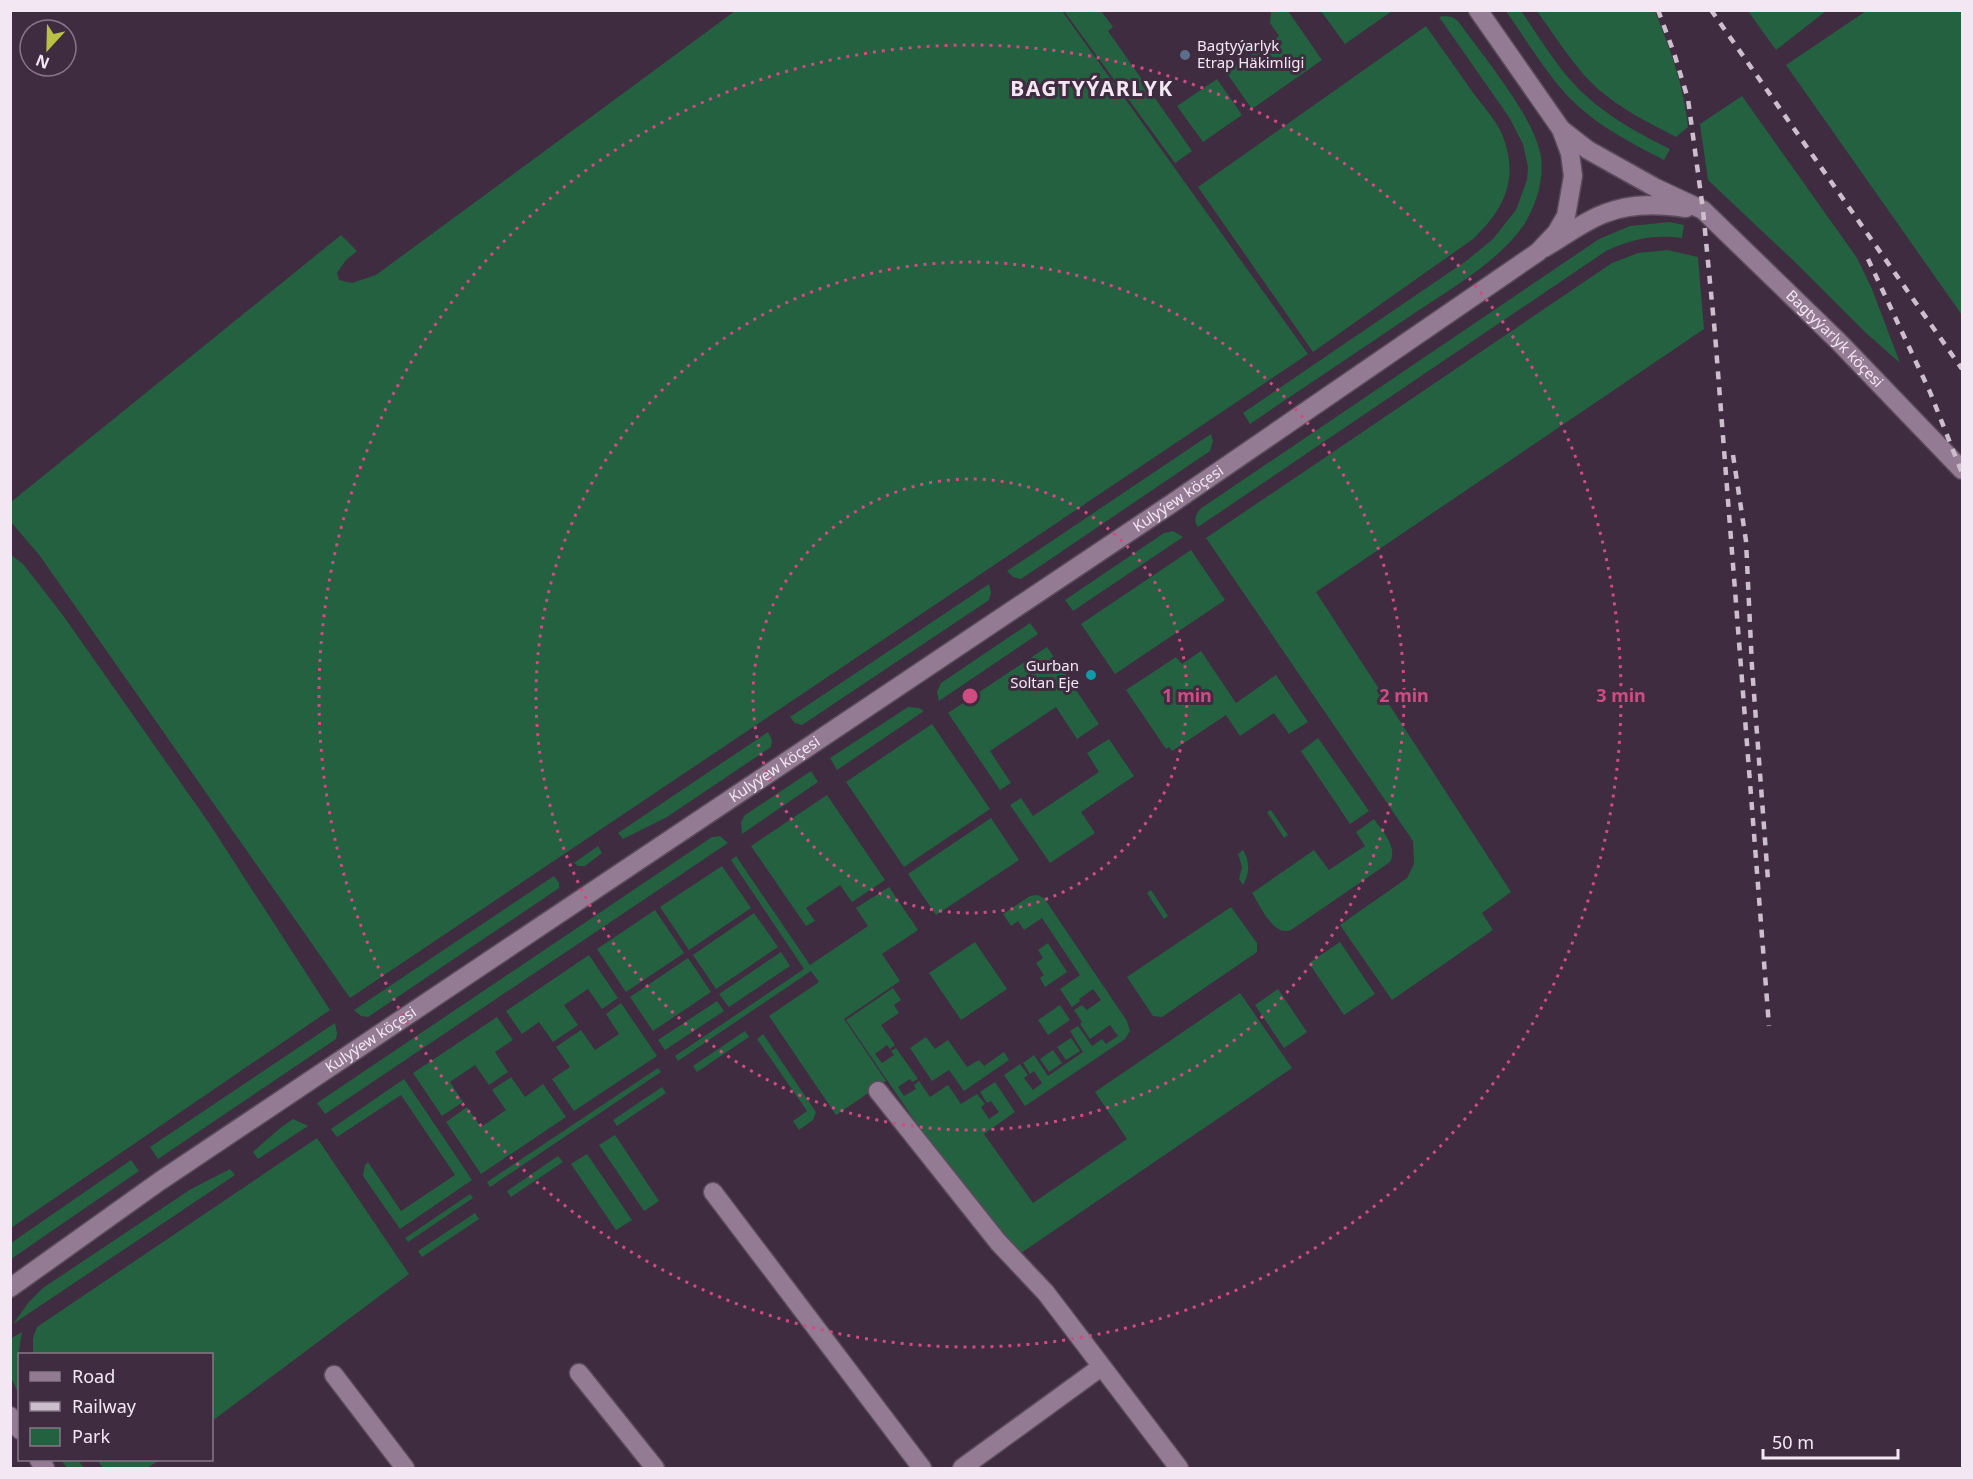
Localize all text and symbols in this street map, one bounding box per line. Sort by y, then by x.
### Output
north arrow [18,18,78,78]
place label: Bagtyýarlyk Etrap Häkimligi [1197,35,1304,72]
marker: Bagtyýarlyk Etrap Häkimligi [1178,48,1192,62]
text: N [32,49,53,75]
district label: BAGTYÝARLYK [1010,74,1174,102]
street label: Bagtyýarlyk köçesi [1782,285,1888,391]
street label: Kulyýew köçesi [1129,460,1227,536]
place label: Gurban Soltan Eje [1010,655,1079,692]
marker: Gurban Soltan Eje [1084,668,1098,682]
text: 1 min [1162,683,1212,707]
text: 2 min [1379,683,1429,707]
text: 3 min [1596,683,1646,707]
centre of rings [960,686,980,706]
street label: Kulyýew köçesi [725,731,823,806]
street label: Kulyýew köçesi [321,1001,420,1077]
legend [18,1353,213,1461]
text: Road [72,1364,115,1388]
text: Railway [72,1394,137,1418]
scale bar [1763,1422,1898,1460]
text: Park [72,1424,110,1448]
text: 50 m [1772,1430,1814,1454]

